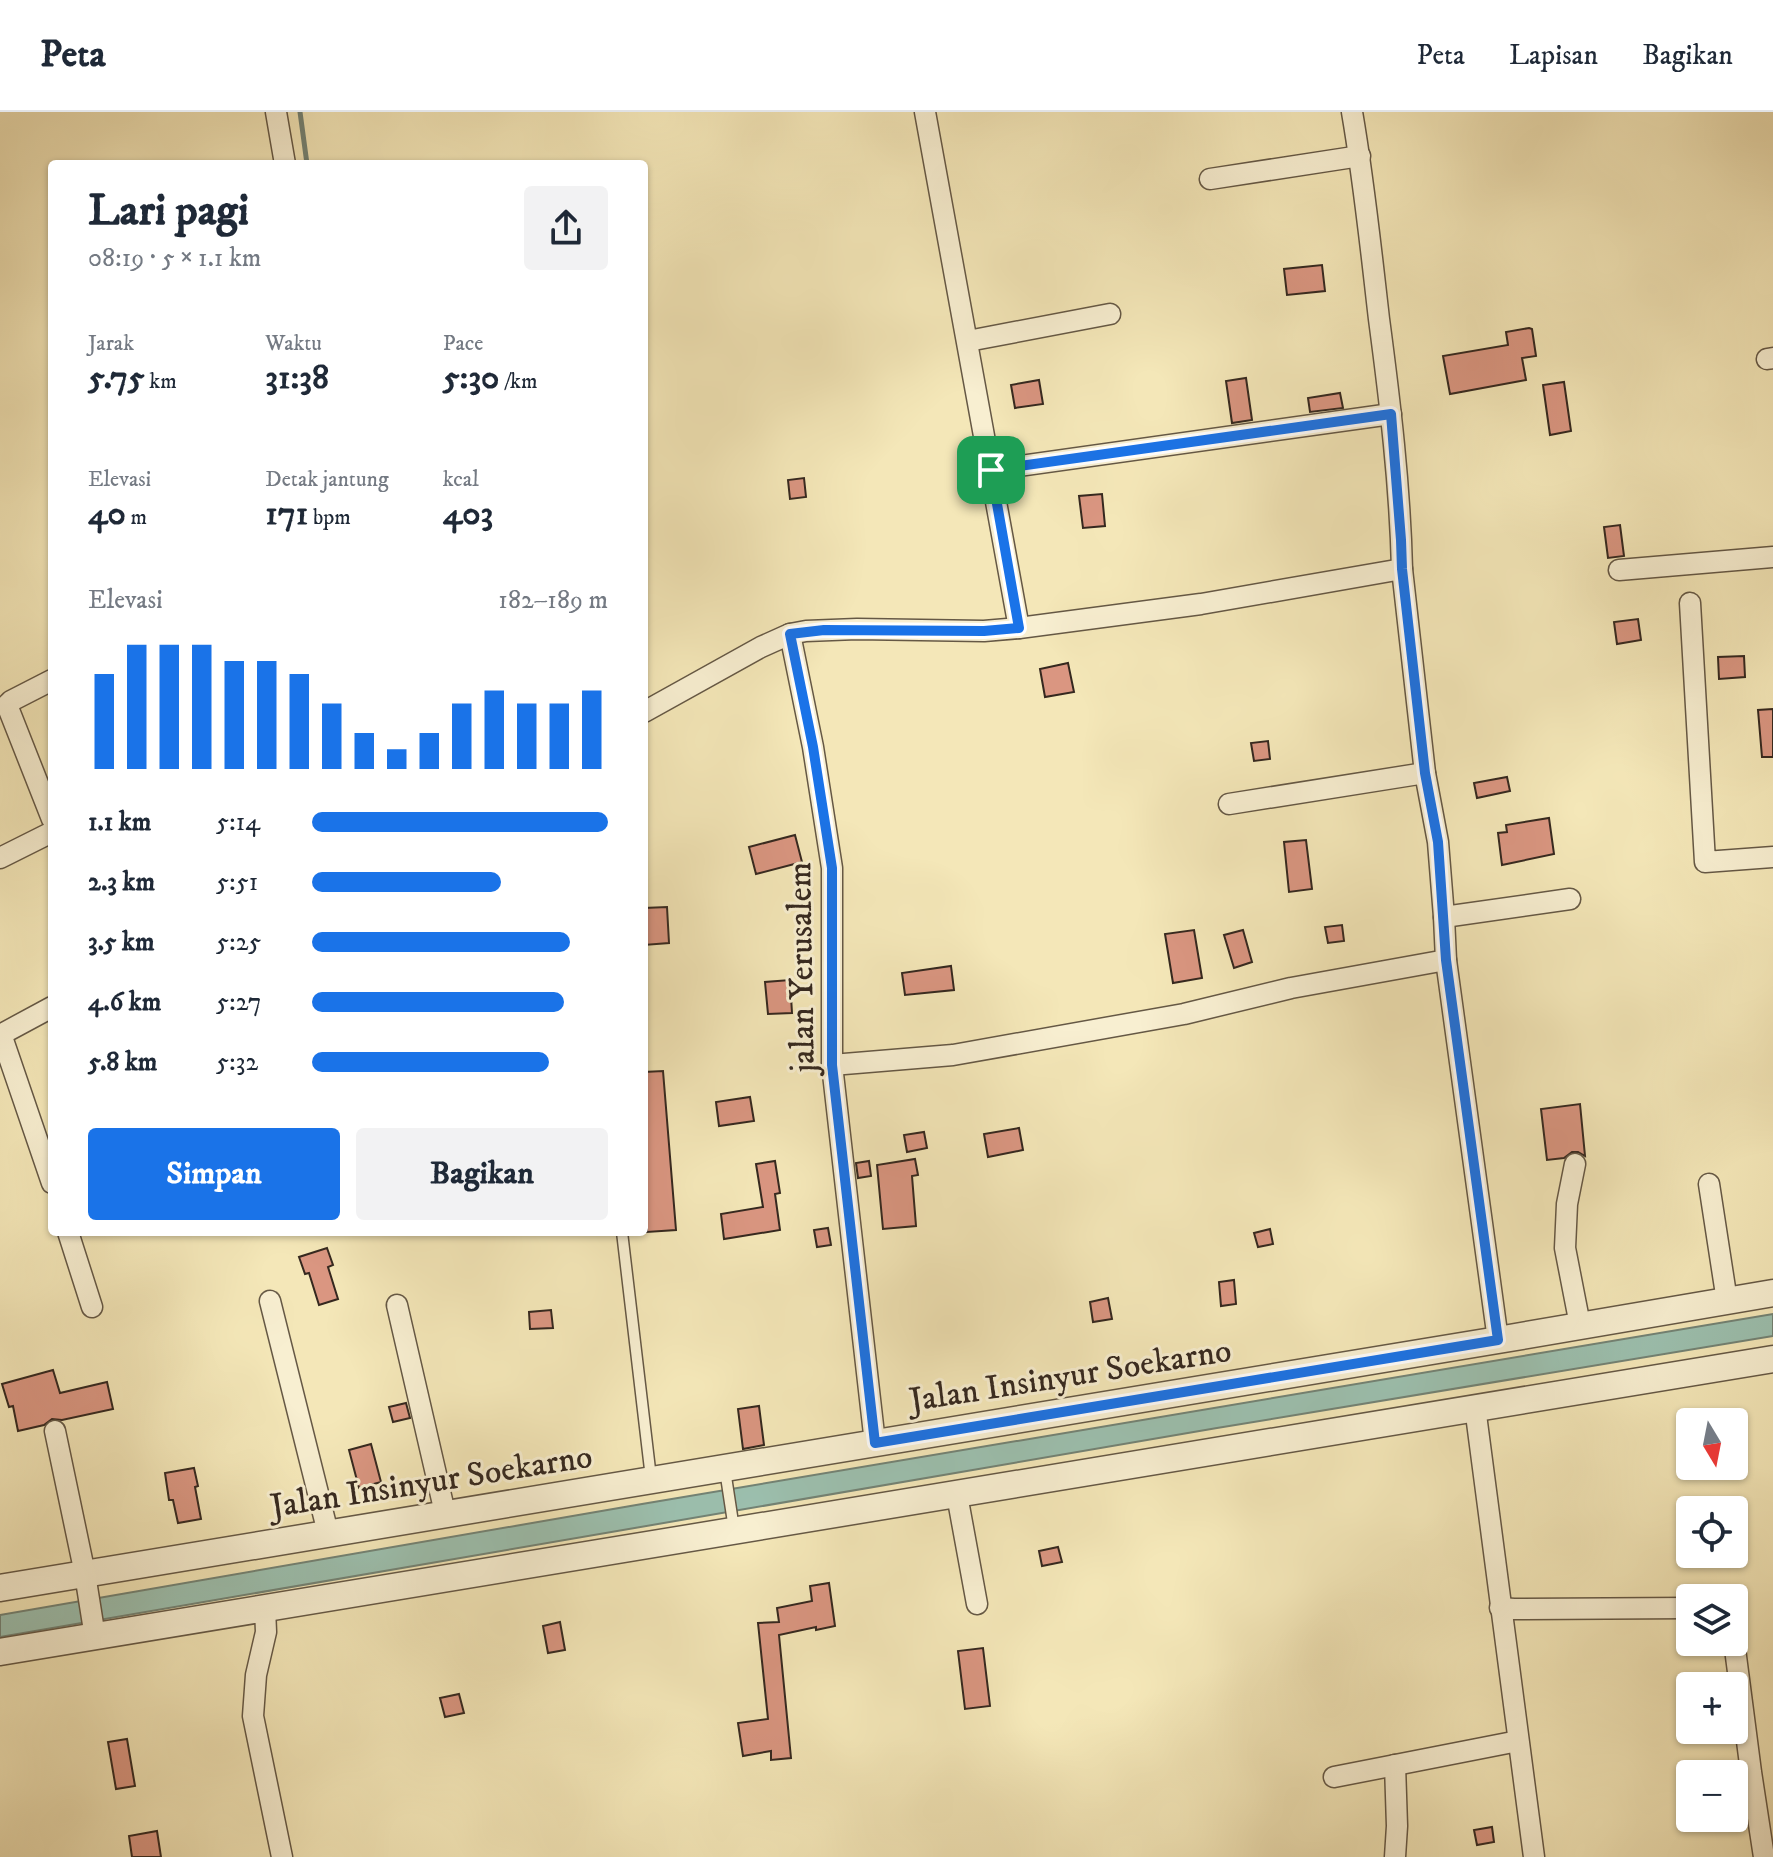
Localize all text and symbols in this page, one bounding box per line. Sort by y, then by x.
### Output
text: Peta [40,31,106,79]
text: Peta [1417,38,1465,73]
text: Lapisan [1509,38,1598,73]
text: Bagikan [1642,38,1733,73]
text: Lari pagi [88,184,249,239]
button: share [524,186,608,270]
text: 08:19 · 5 × 1.1 km [88,242,261,275]
text: Jarak [88,330,134,357]
text: Waktu [265,330,322,357]
text: Pace [443,330,483,357]
text: 5.75 [88,357,145,399]
text: 31:38 [265,357,329,399]
text: 5:30 [443,357,499,399]
text: km [145,368,177,395]
text: /km [499,368,538,395]
pin [957,436,1025,504]
icon: arrive [969,448,1013,492]
text: Elevasi [88,466,151,493]
text: Detak jantung [265,466,389,493]
text: kcal [443,466,479,493]
text: 40 [88,493,126,535]
text: 171 [265,493,308,535]
text: 403 [443,493,493,535]
text: m [126,504,147,531]
text: bpm [308,504,351,531]
text: Elevasi [88,584,163,617]
text: 182–189 m [498,584,608,617]
text: 1.1 km [88,806,151,839]
text: 5:14 [216,806,260,839]
street label: jalan Yerusalem [779,861,825,1077]
text: 2.3 km [88,866,155,899]
text: 5:51 [216,866,258,899]
text: 3.5 km [88,926,154,959]
text: 5:25 [216,926,261,959]
text: 4.6 km [88,986,161,1019]
text: 5:27 [216,986,262,1019]
text: 5.8 km [88,1046,157,1079]
text: 5:32 [216,1046,258,1079]
button: Simpan [88,1128,340,1220]
button: Bagikan [356,1128,608,1220]
street label: Jalan Insinyur Soekarno [903,1330,1234,1423]
north arrow [1676,1408,1748,1480]
map controls [1676,1408,1748,1832]
street label: Jalan Insinyur Soekarno [264,1436,595,1529]
button: locate [1676,1496,1748,1568]
button: layers [1676,1584,1748,1656]
button: + [1676,1672,1748,1744]
button: − [1676,1760,1748,1832]

